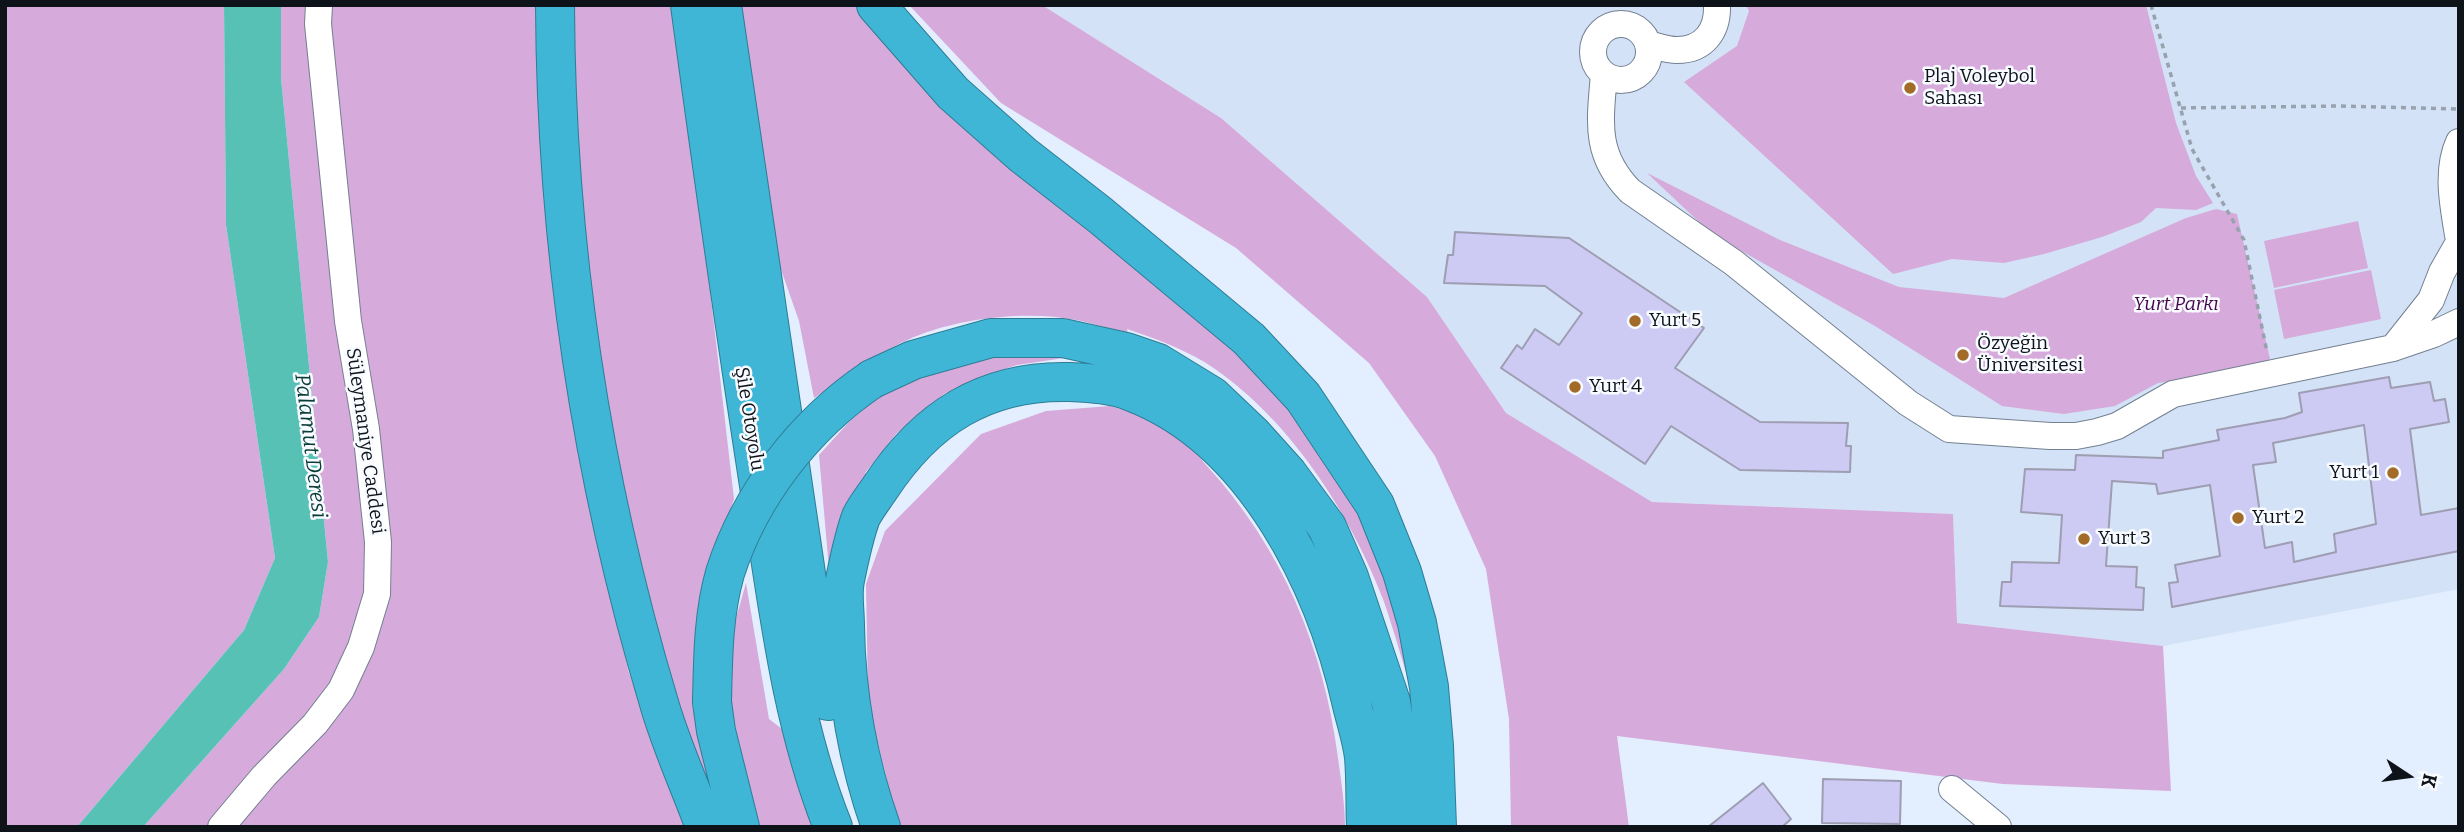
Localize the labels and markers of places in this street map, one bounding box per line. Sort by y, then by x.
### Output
place label: Plaj Voleybol Sahası [1924,66,2035,110]
marker: Plaj Voleybol Sahası [1902,80,1918,96]
place label: Yurt 5 [1649,310,1701,332]
marker: Yurt 5 [1627,313,1643,329]
place label: Özyeğin Üniversitesi [1977,333,2083,377]
marker: Özyeğin Üniversitesi [1955,347,1971,363]
place label: Yurt 4 [1589,376,1642,398]
marker: Yurt 4 [1567,379,1583,395]
place label: Yurt 1 [2329,462,2379,484]
marker: Yurt 1 [2385,465,2401,481]
place label: Yurt 2 [2252,507,2304,529]
marker: Yurt 2 [2230,510,2246,526]
place label: Yurt 3 [2098,528,2151,550]
marker: Yurt 3 [2076,531,2092,547]

